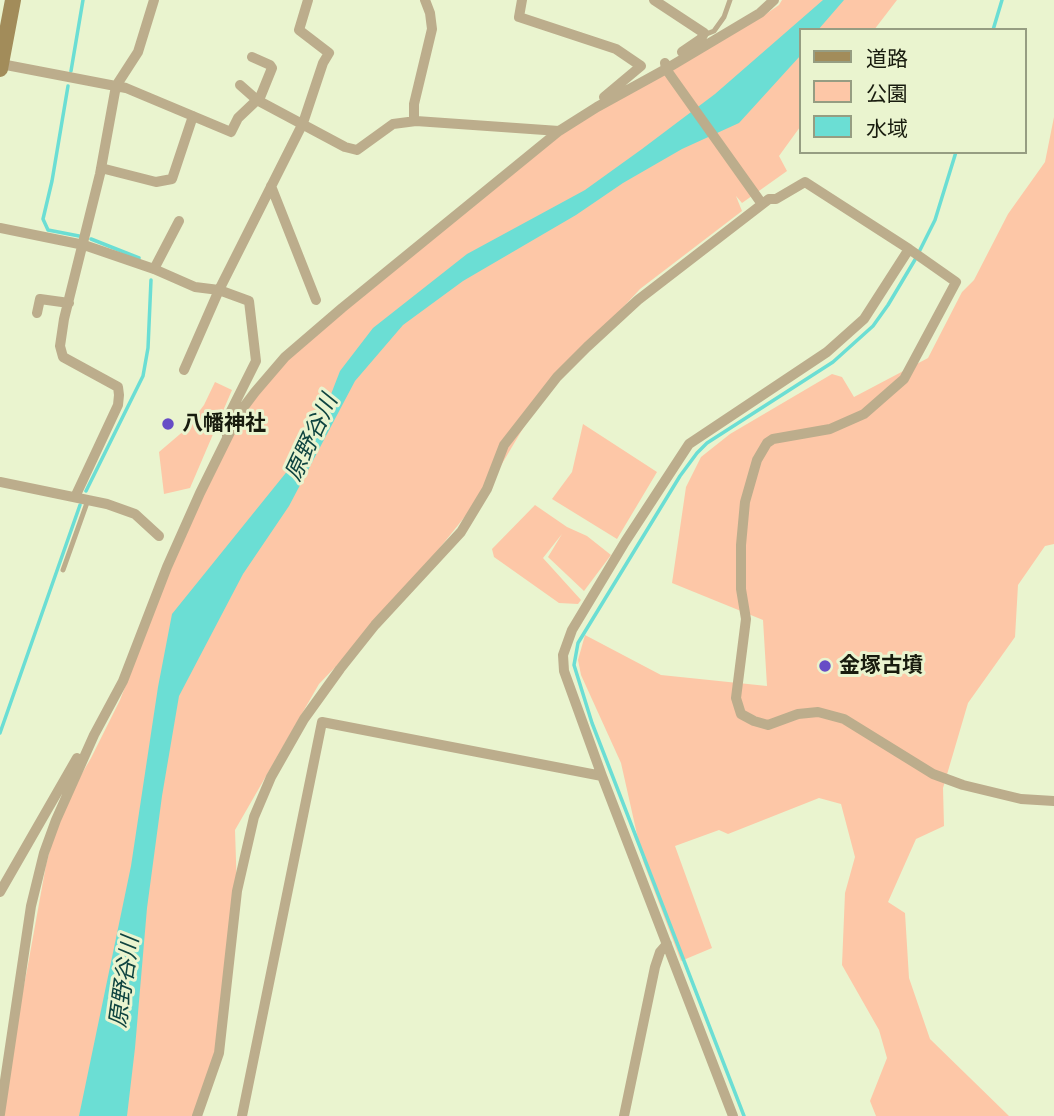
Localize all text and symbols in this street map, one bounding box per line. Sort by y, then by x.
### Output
legend [799,28,1026,154]
text: 道路 [866,44,908,72]
text: 公園 [866,79,908,107]
text: 水域 [866,114,908,142]
water label: 原野谷川 [280,390,344,486]
place label: 八幡神社 [182,411,266,437]
marker: 八幡神社 [160,416,176,432]
place label: 金塚古墳 [839,653,923,679]
marker: 金塚古墳 [817,658,833,674]
water label: 原野谷川 [105,935,145,1029]

